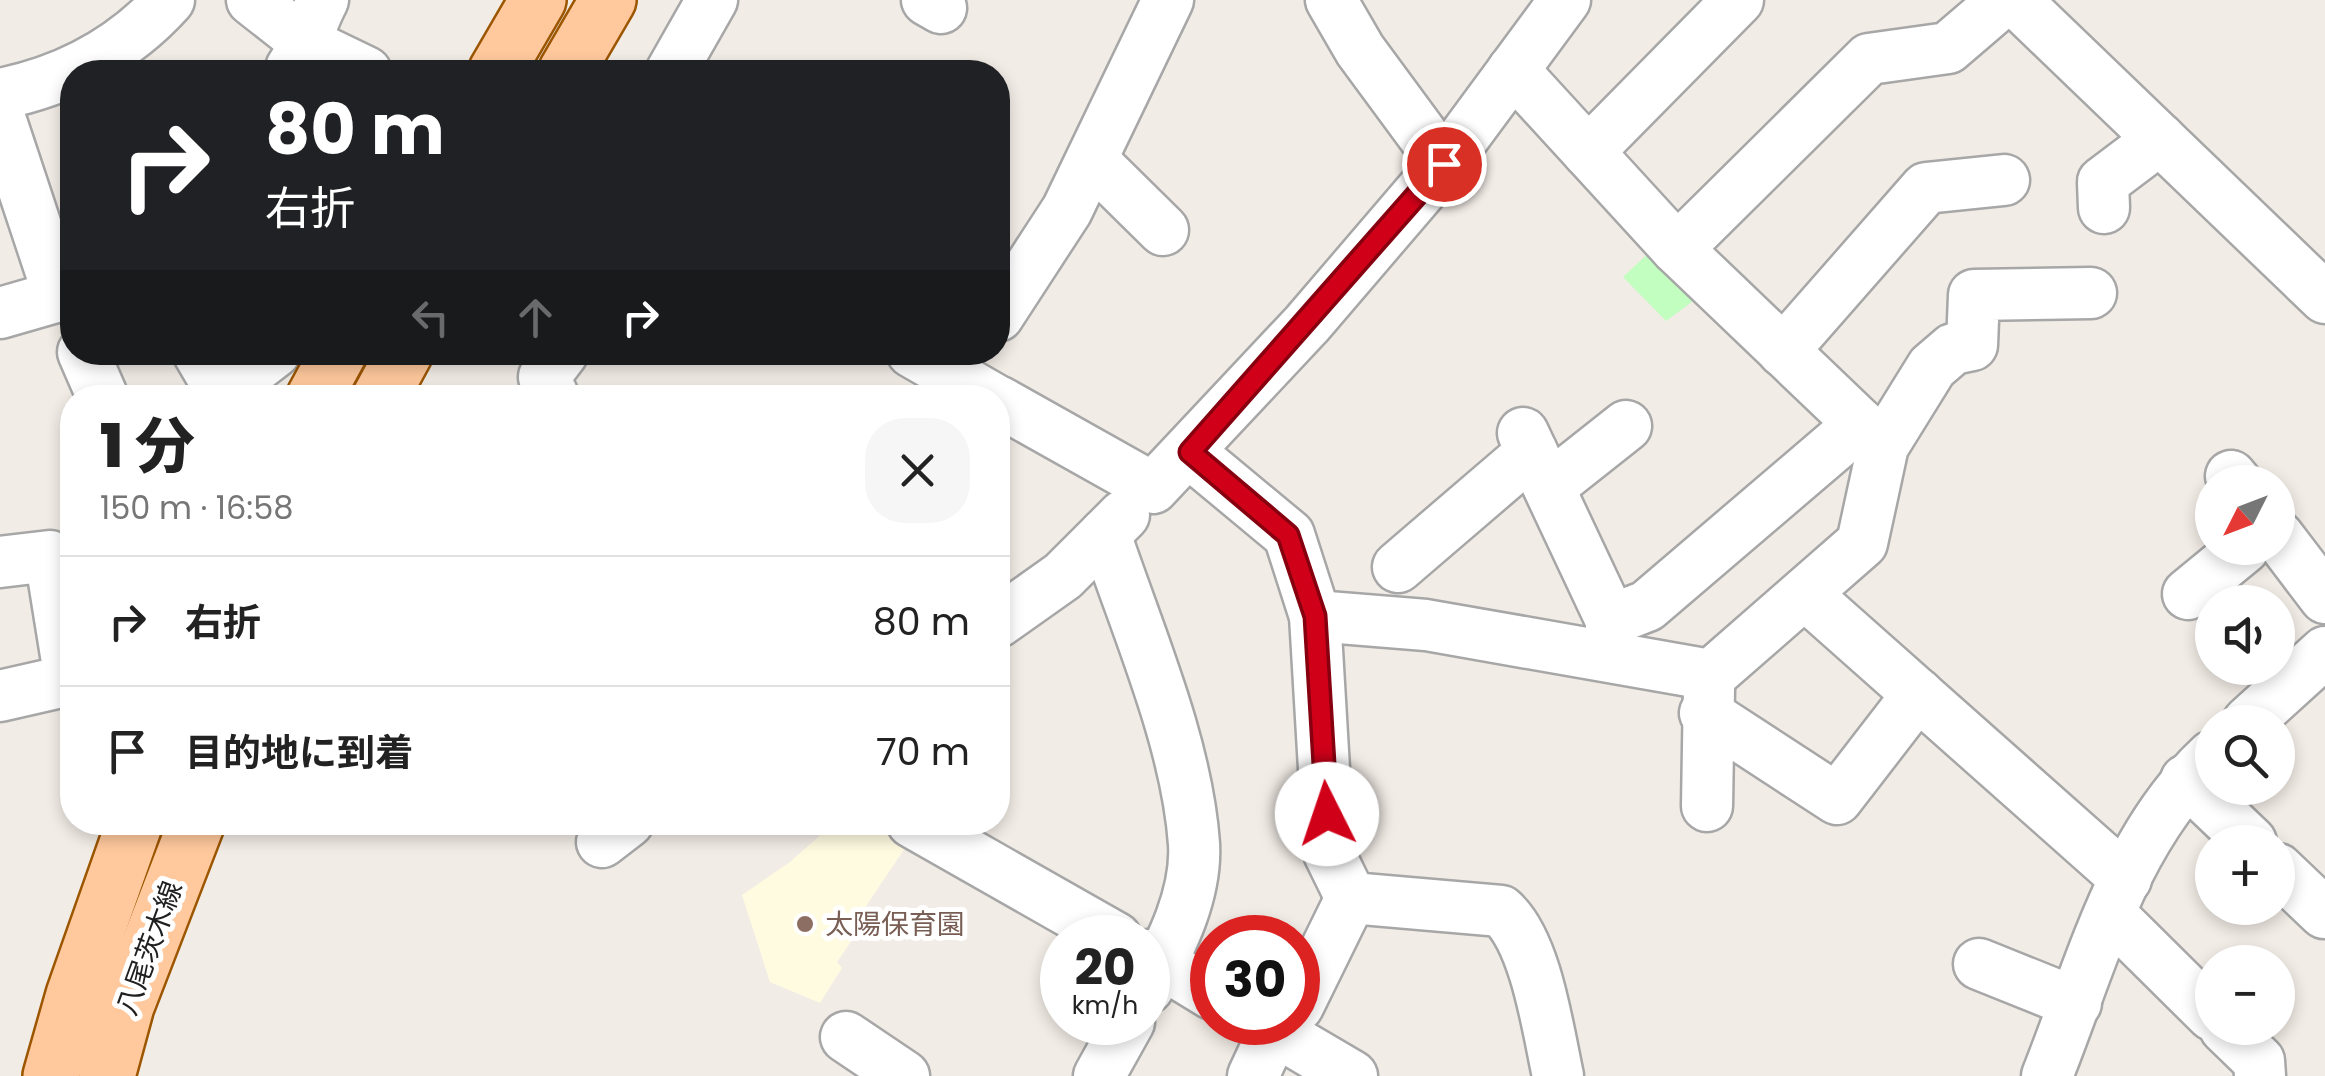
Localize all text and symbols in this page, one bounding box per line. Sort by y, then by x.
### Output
text: 80 m [265,80,445,179]
icon: right [100,100,230,230]
pin [1402,122,1487,207]
icon: arrive [1417,137,1472,192]
text: 右折 [265,177,355,240]
icon: left [403,290,458,345]
icon: ahead [508,290,563,345]
icon: right [613,290,668,345]
text: 1 分 [100,404,195,488]
button: close [865,418,970,523]
north arrow [2195,465,2295,565]
map controls [2195,465,2295,1045]
text: 150 m · 16:58 [100,485,293,530]
button: sound [2195,585,2295,685]
icon: right [100,594,155,649]
text: 80 m [873,595,970,648]
text: 右折 [185,596,261,649]
button: search [2195,705,2295,805]
icon: arrive [100,724,155,779]
text: 70 m [876,725,970,778]
text: 目的地に到着 [185,726,413,779]
position arrow [1275,762,1379,866]
button: + [2195,825,2295,925]
street label: 八尾茨木線 [107,876,192,1021]
place label: 太陽保育園 [825,905,965,944]
marker: 太陽保育園 [794,913,816,935]
speed limit sign: 30 [1190,915,1320,1045]
text: 20 [1074,932,1136,1003]
button: − [2195,945,2295,1045]
text: km/h [1072,988,1138,1023]

